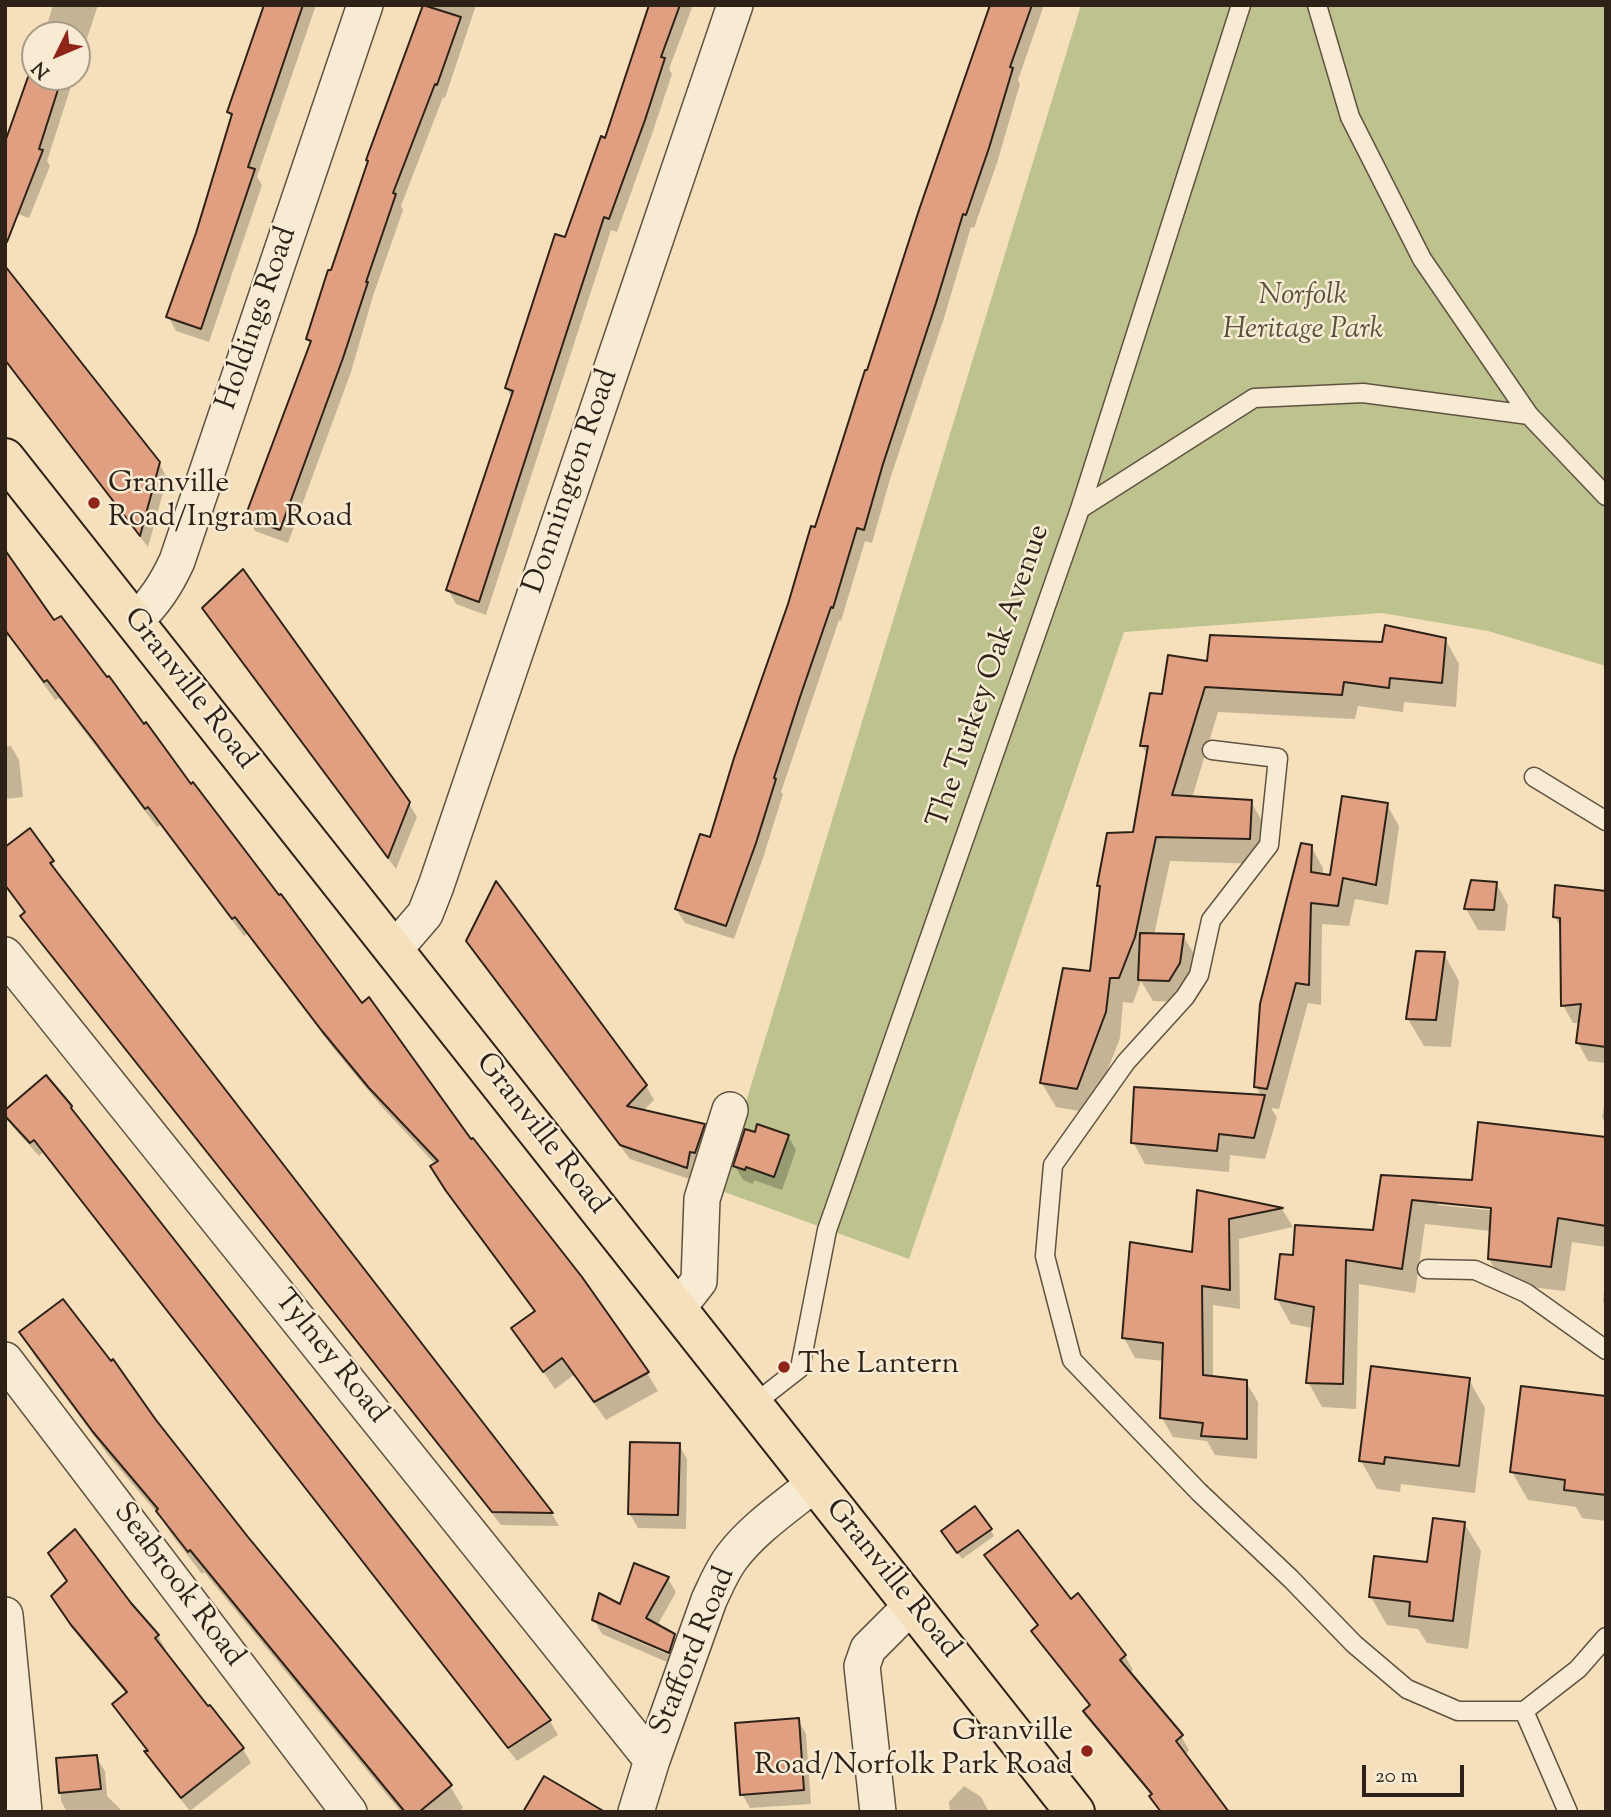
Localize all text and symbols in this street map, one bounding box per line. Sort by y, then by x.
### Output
north arrow [21,21,91,91]
text: N [27,55,57,84]
street label: Holdings Road [211,223,307,415]
park label: Norfolk Heritage Park [1223,280,1383,350]
street label: Donnington Road [518,365,628,599]
place label: Granville Road/Ingram Road [108,468,353,538]
marker: Granville Road/Ingram Road [86,495,102,511]
street label: The Turkey Oak Avenue [922,521,1060,833]
street label: Granville Road [114,602,262,778]
street label: Granville Road [466,1047,614,1223]
street label: Tylney Road [264,1284,394,1432]
place label: The Lantern [798,1349,959,1385]
marker: The Lantern [776,1359,792,1375]
street label: Granville Road [816,1493,966,1667]
street label: Seabrook Road [104,1497,250,1675]
street label: Stafford Road [645,1563,745,1741]
place label: Granville Road/Norfolk Park Road [754,1716,1073,1786]
marker: Granville Road/Norfolk Park Road [1079,1743,1095,1759]
scale bar [1366,1750,1468,1794]
text: 20 m [1375,1762,1418,1792]

